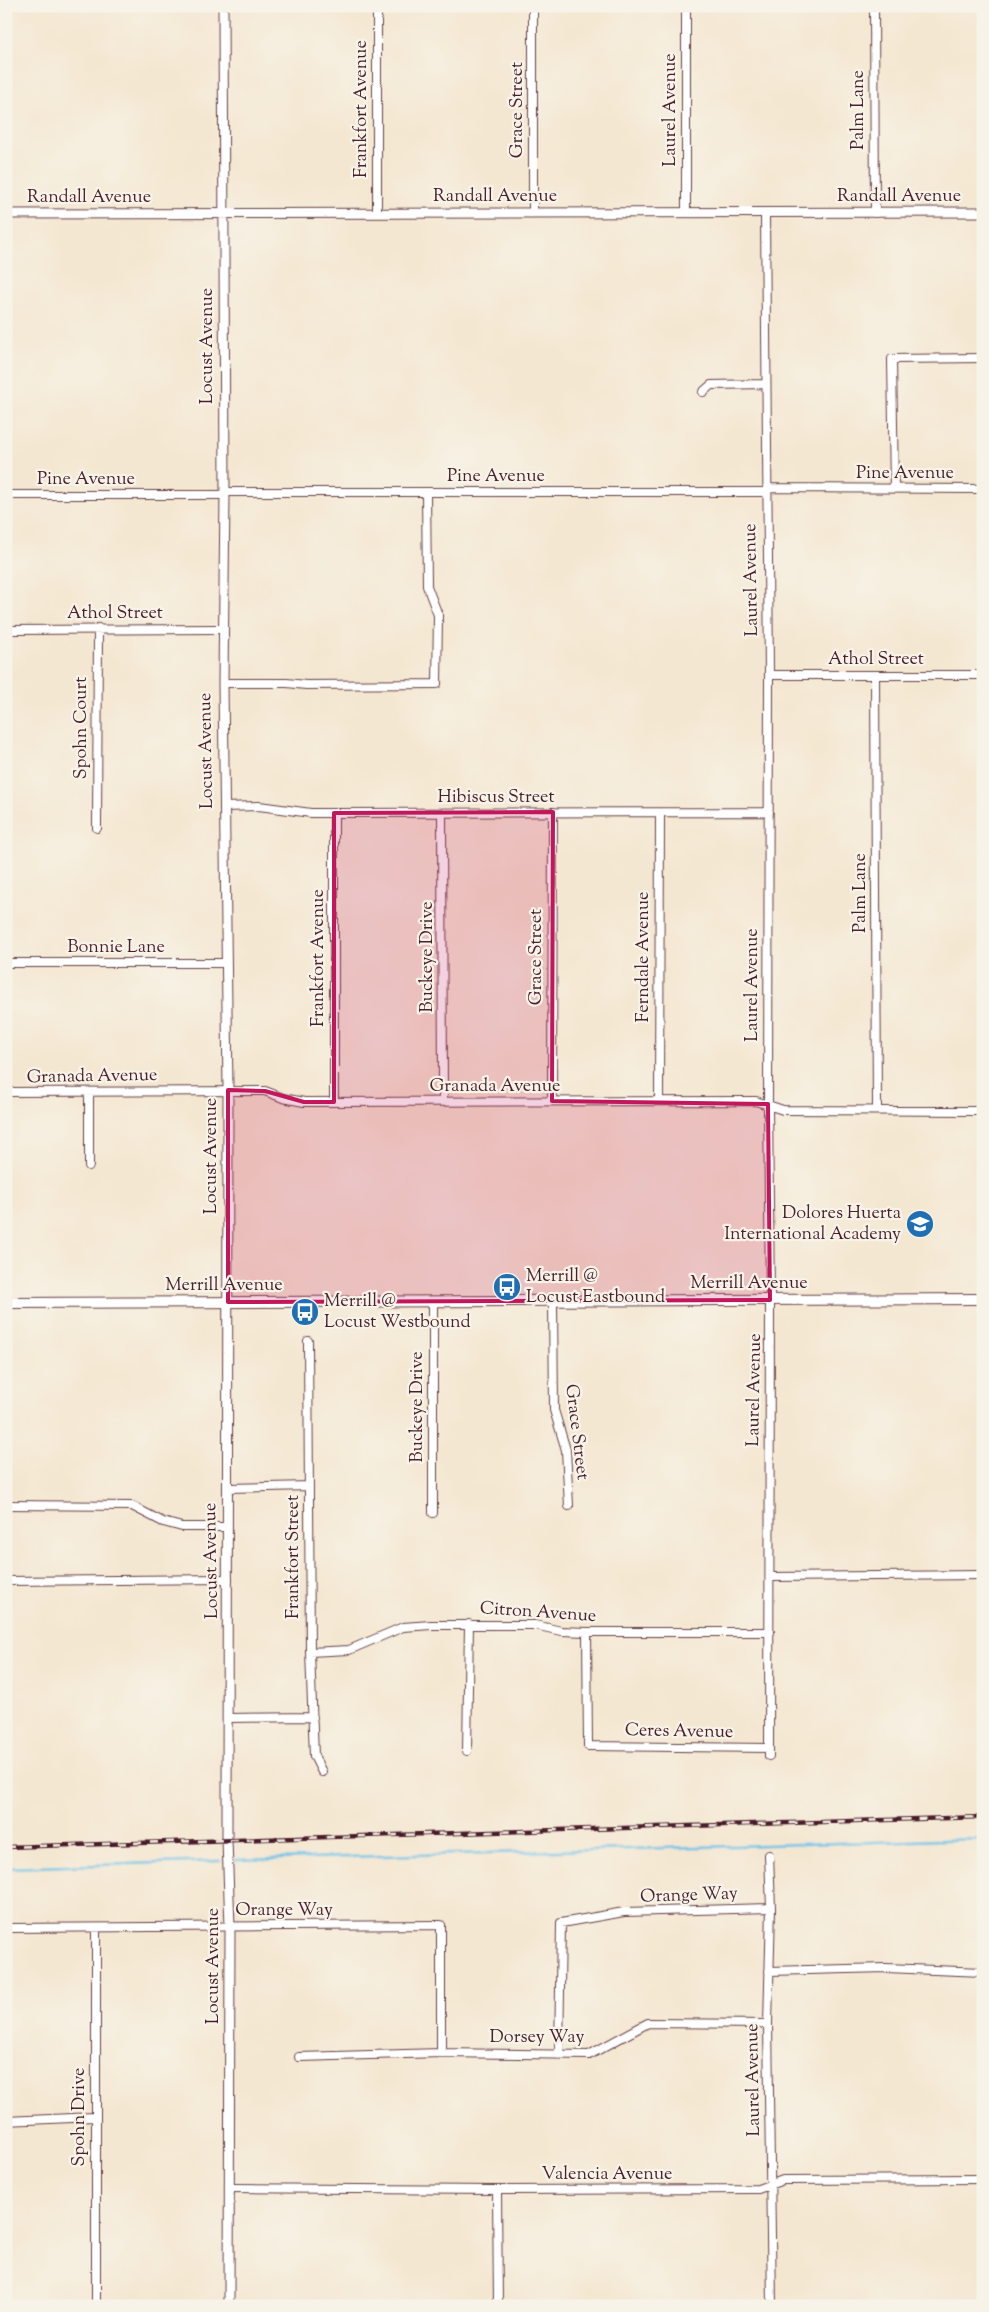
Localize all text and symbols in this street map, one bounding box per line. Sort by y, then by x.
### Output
street label: Frankfort Avenue [349,40,375,178]
street label: Laurel Avenue [658,53,684,167]
street label: Grace Street [505,62,531,158]
street label: Palm Lane [846,70,872,150]
street label: Randall Avenue [433,184,557,210]
street label: Randall Avenue [837,184,961,210]
street label: Randall Avenue [27,185,151,211]
street label: Locust Avenue [195,288,221,404]
street label: Pine Avenue [856,461,954,487]
street label: Pine Avenue [447,464,545,490]
street label: Pine Avenue [37,467,135,493]
street label: Laurel Avenue [738,523,766,637]
street label: Athol Street [67,601,163,627]
street label: Athol Street [828,647,924,673]
street label: Spohn Court [69,677,95,779]
street label: Locust Avenue [193,693,221,809]
street label: Hibiscus Street [437,785,555,811]
street label: Palm Lane [848,853,874,933]
street label: Frankfort Avenue [306,889,332,1027]
street label: Ferndale Avenue [631,892,657,1022]
street label: Buckeye Drive [415,901,441,1013]
street label: Grace Street [524,909,550,1005]
street label: Laurel Avenue [740,928,766,1042]
street label: Bonnie Lane [67,935,165,961]
street label: Granada Avenue [26,1063,158,1091]
street label: Granada Avenue [430,1074,560,1100]
street label: Locust Avenue [199,1098,225,1214]
place label: Dolores Huerta International Academy [724,1201,901,1248]
school or university icon: Dolores Huerta International Academy [905,1209,935,1239]
place label: Merrill @ Locust Eastbound [526,1264,665,1311]
street label: Merrill Avenue [690,1271,808,1297]
bus stop icon: Merrill @ Locust Eastbound [492,1272,522,1302]
street label: Merrill Avenue [165,1273,283,1299]
place label: Merrill @ Locust Westbound [324,1289,471,1336]
bus stop icon: Merrill @ Locust Westbound [290,1297,320,1327]
street label: Laurel Avenue [741,1333,769,1447]
street label: Buckeye Drive [405,1351,431,1463]
street label: Grace Street [557,1383,595,1481]
street label: Frankfort Street [281,1495,307,1619]
street label: Locust Avenue [198,1503,226,1619]
street label: Citron Avenue [479,1596,597,1630]
street label: Ceres Avenue [624,1718,734,1746]
street label: Orange Way [640,1881,738,1911]
street label: Orange Way [235,1898,333,1924]
street label: Locust Avenue [201,1908,227,2024]
street label: Laurel Avenue [740,2023,768,2137]
street label: Dorsey Way [490,2025,584,2051]
street label: Spohn Drive [67,2068,93,2166]
street label: Valencia Avenue [542,2162,672,2188]

